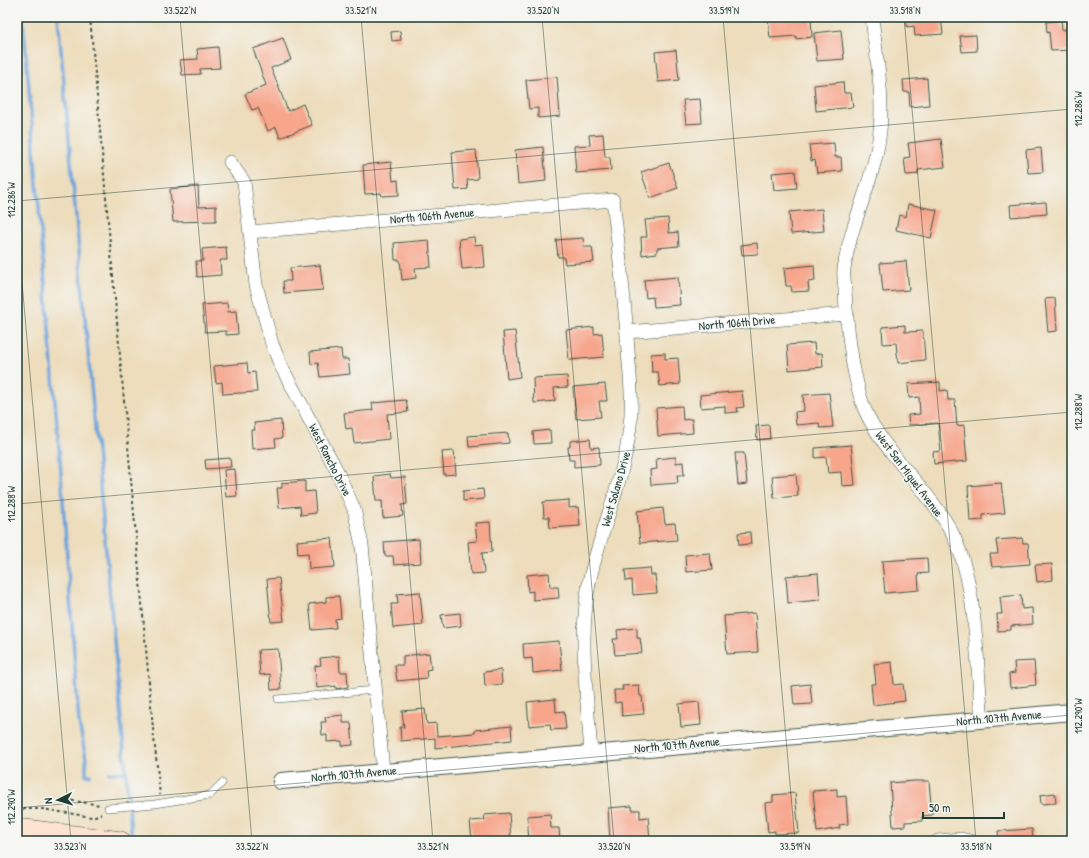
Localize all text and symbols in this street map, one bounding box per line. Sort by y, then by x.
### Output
text: 33.522°N [164,4,196,17]
text: 33.521°N [345,4,377,17]
text: 33.520°N [527,4,559,17]
text: 33.519°N [709,4,739,17]
text: 33.518°N [890,4,920,17]
text: 112.286°W [1072,90,1085,127]
text: 112.286°W [5,181,18,218]
street label: North 106th Avenue [389,203,475,228]
street label: North 106th Drive [698,311,776,334]
text: 112.288°W [1072,393,1085,430]
street label: West Rancho Drive [305,421,356,499]
street label: West San Miguel Avenue [872,427,947,520]
street label: West Solano Drive [597,449,634,528]
text: 112.288°W [5,485,18,522]
text: 112.290°W [1072,697,1085,734]
street label: North 107th Avenue [955,705,1043,730]
street label: North 107th Avenue [633,732,721,757]
street label: North 107th Avenue [310,761,398,786]
north arrow [38,780,78,820]
text: 112.290°W [5,788,18,825]
scale bar [923,794,1004,820]
text: N [41,797,55,804]
text: 50 m [929,799,950,816]
text: 33.523°N [54,840,86,853]
text: 33.522°N [236,840,268,853]
text: 33.521°N [417,840,449,853]
text: 33.520°N [598,840,630,853]
text: 33.519°N [780,840,810,853]
text: 33.518°N [961,840,991,853]

